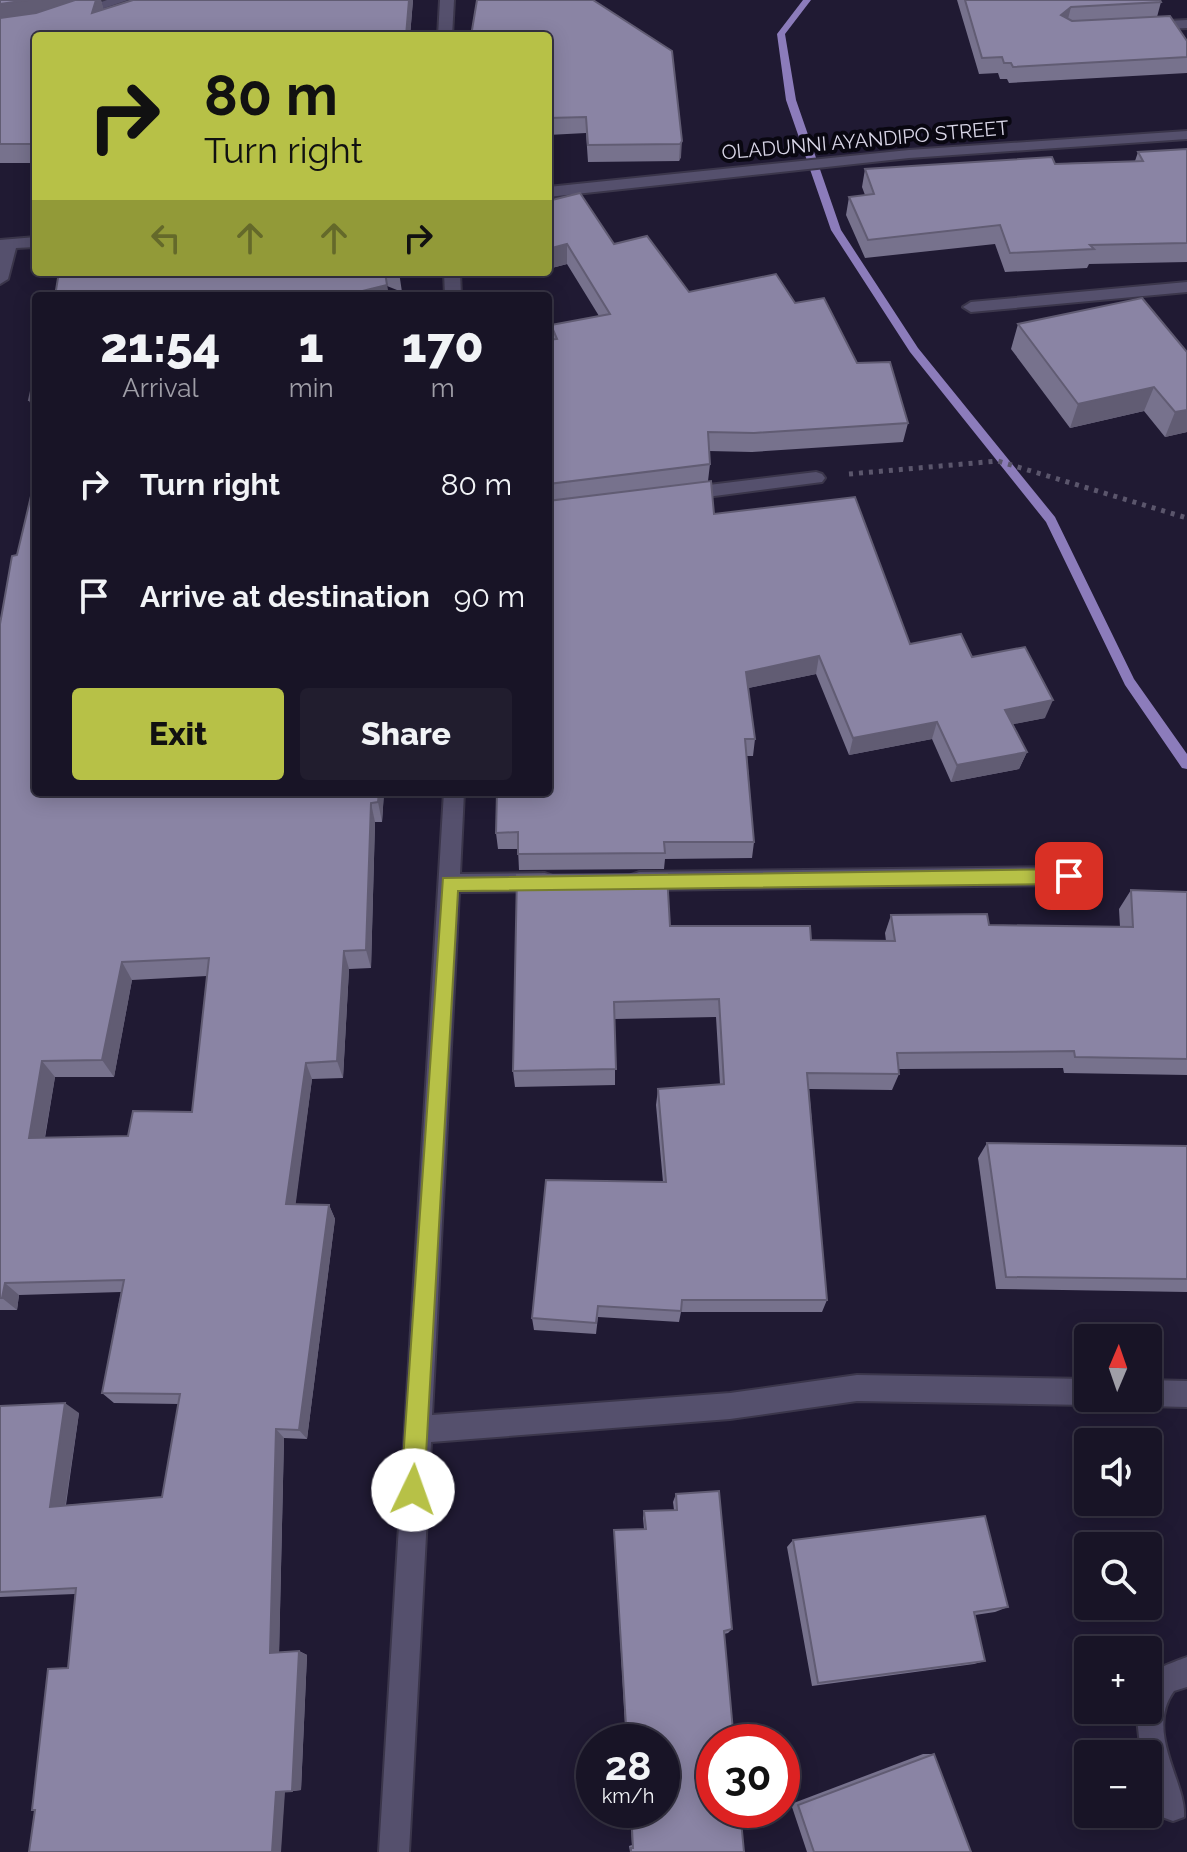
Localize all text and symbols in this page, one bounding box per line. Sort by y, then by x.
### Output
text: 80 m [204,62,338,128]
icon: right [72,64,176,168]
street label: OLADUNNI AYANDIPO STREET [721,115,1009,165]
text: Turn right [204,129,363,171]
icon: left [144,216,188,260]
icon: ahead [228,216,272,260]
icon: ahead [312,216,356,260]
icon: right [396,216,440,260]
text: 21:54 [100,317,221,373]
text: 1 [299,317,324,373]
text: 170 [402,317,484,373]
text: Arrival [122,373,199,403]
text: min [289,373,334,403]
text: m [431,373,455,403]
icon: right [72,462,116,506]
text: Turn right [140,467,280,502]
text: 80 m [441,467,512,502]
icon: arrive [72,574,116,618]
text: Arrive at destination [140,579,430,614]
text: 90 m [454,579,525,614]
button: Exit [72,688,284,780]
button: Share [300,688,512,780]
pin [1035,842,1103,910]
icon: arrive [1047,854,1091,898]
north arrow [1074,1324,1162,1412]
map controls [1074,1324,1162,1828]
button: sound [1074,1428,1162,1516]
position arrow [371,1448,455,1532]
button: search [1074,1532,1162,1620]
button: + [1074,1636,1162,1724]
speed limit sign: 30 [696,1724,800,1828]
button: − [1074,1740,1162,1828]
text: 28 [605,1742,651,1789]
text: km/h [602,1784,654,1808]

